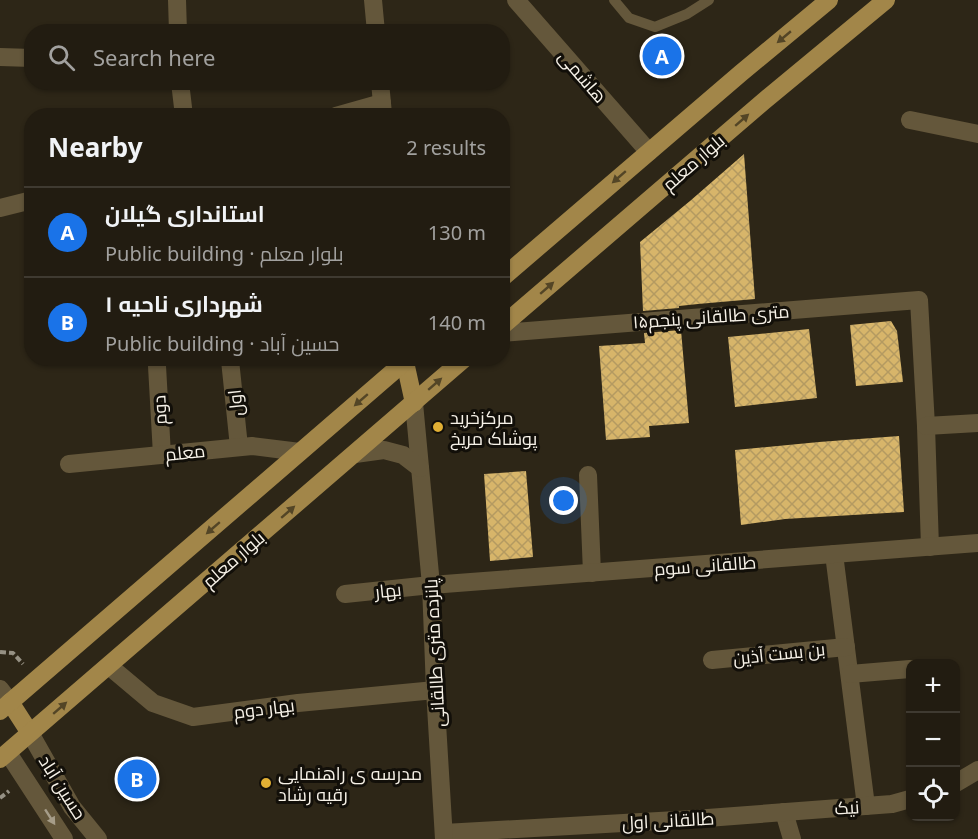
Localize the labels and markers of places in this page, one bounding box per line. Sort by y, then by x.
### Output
pin: A [642,34,682,78]
place label: مرکزخرید پوشاک مریخ [450,405,537,451]
marker: مرکزخرید پوشاک مریخ [431,420,445,434]
pin: B [118,756,156,802]
place label: مدرسه ی راهنمایی رقیه رشاد [278,761,422,806]
marker: مدرسه ی راهنمایی رقیه رشاد [259,776,273,790]

